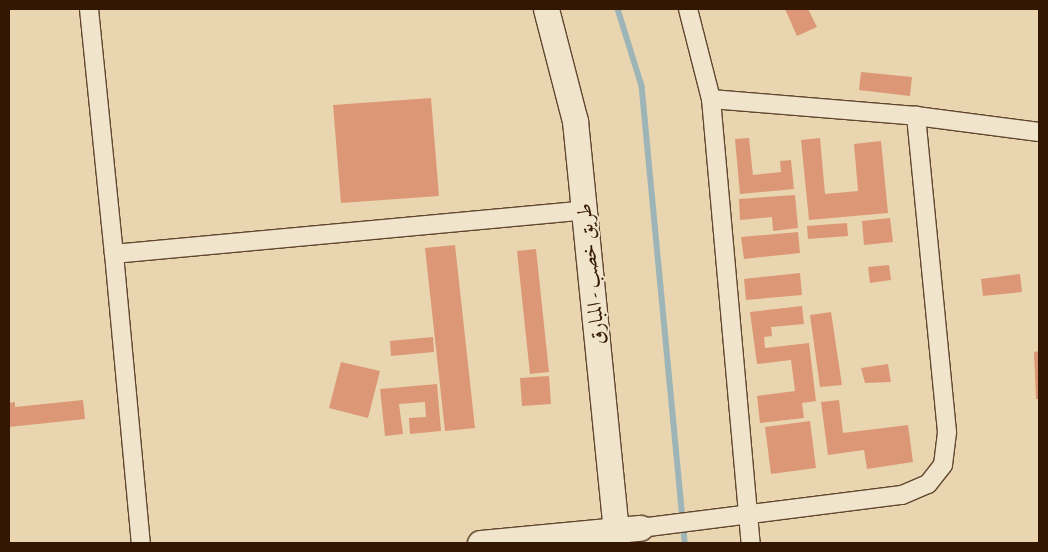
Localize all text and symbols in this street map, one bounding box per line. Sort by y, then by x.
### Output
street label: طريق خصب - المبارق [572,202,610,346]

